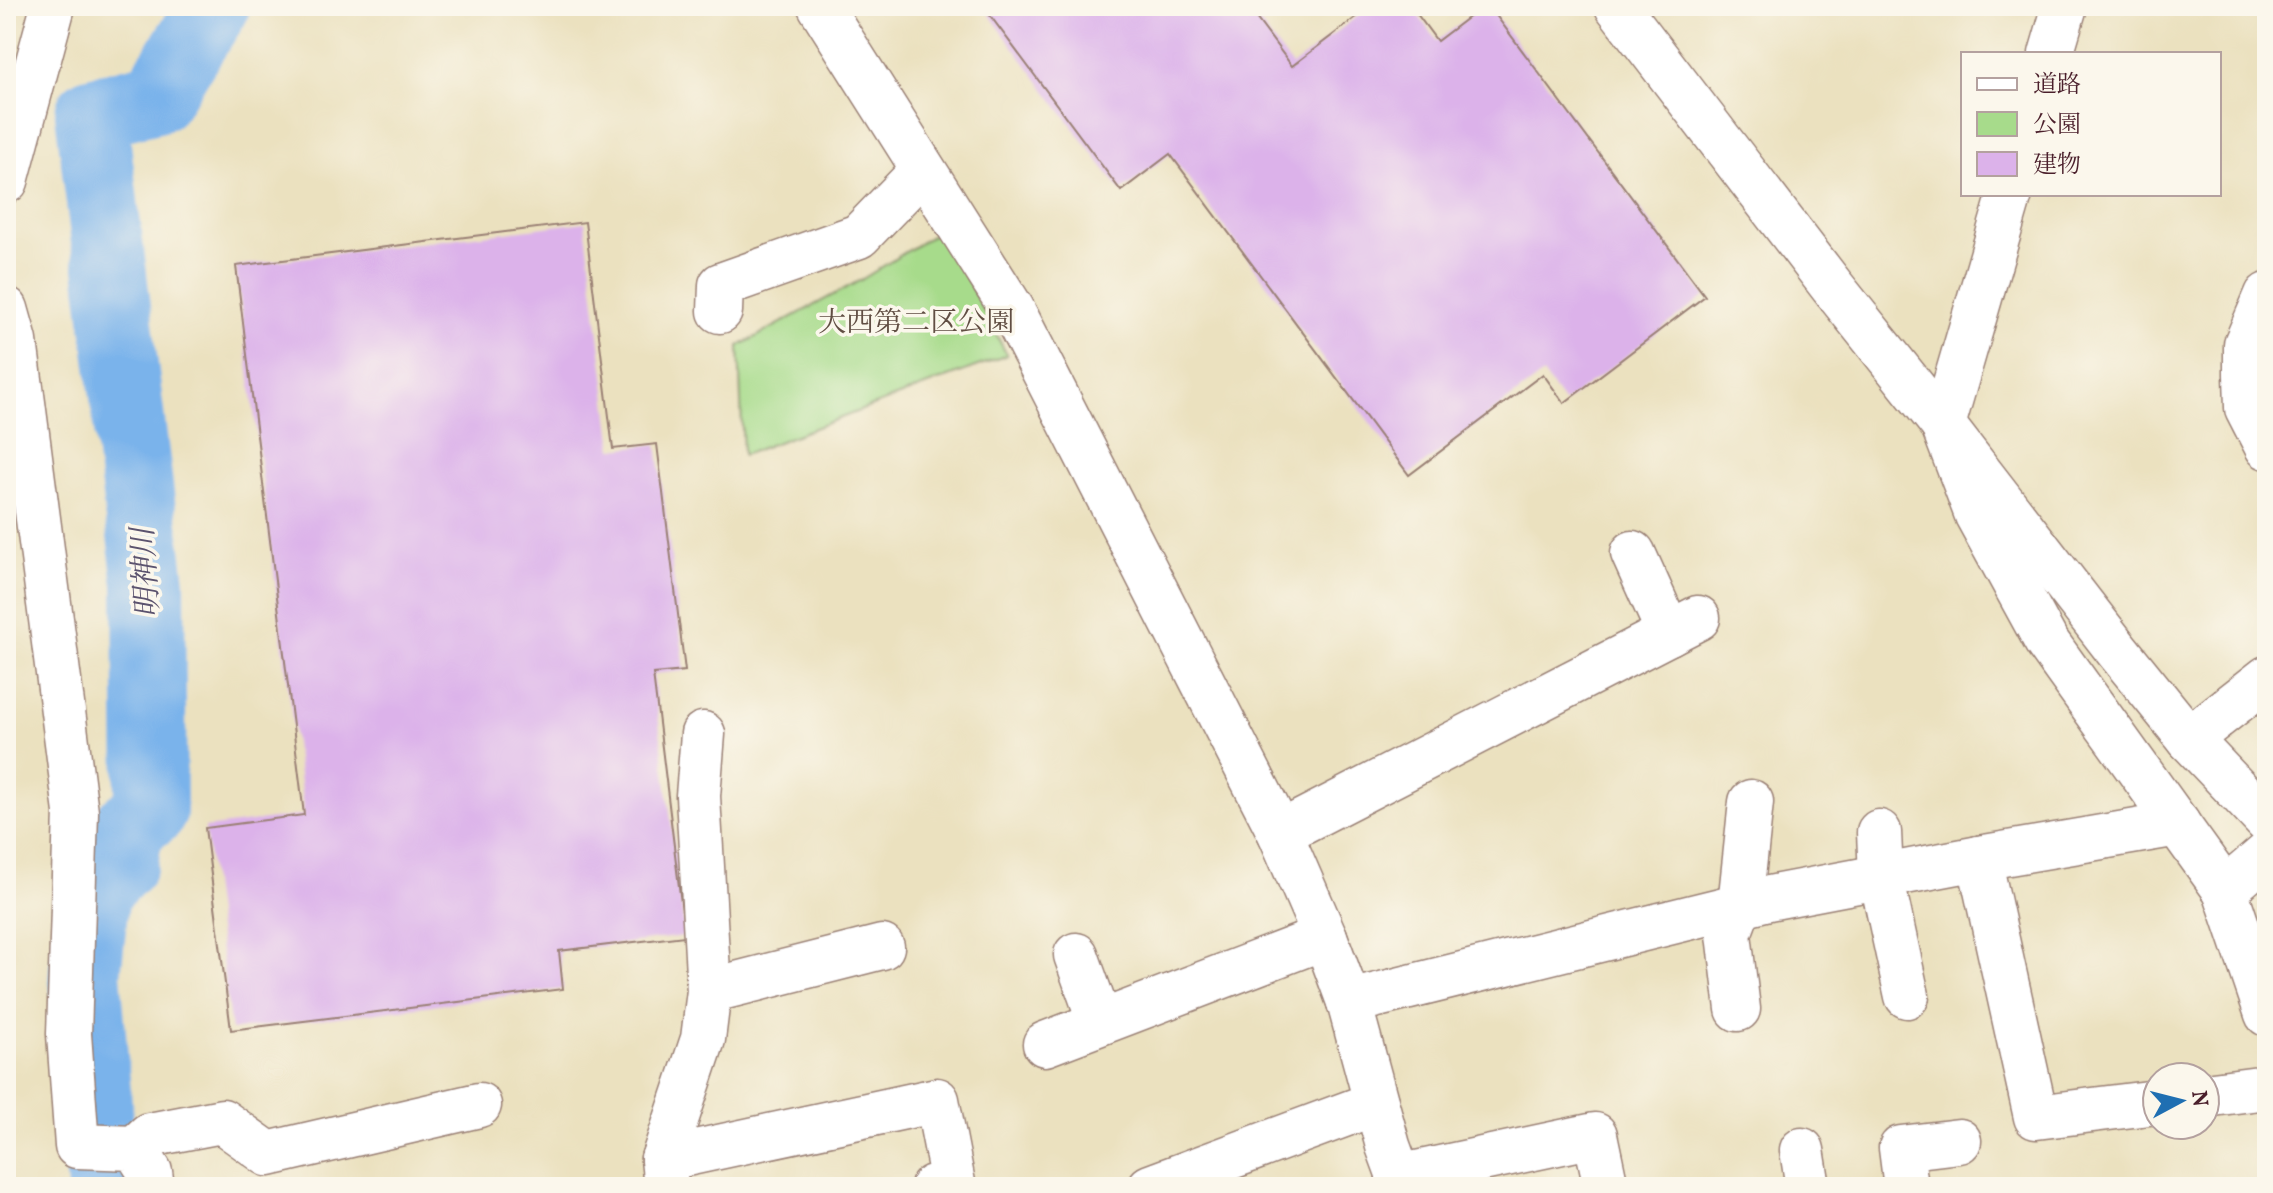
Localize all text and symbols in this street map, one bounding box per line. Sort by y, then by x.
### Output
legend [1961,52,2221,196]
text: 道路 [2033,69,2081,103]
text: 公園 [2033,109,2081,143]
text: 建物 [2033,149,2081,183]
park label: 大西第二区公園 [818,304,1014,343]
water label: 明神川 [123,524,171,619]
north arrow [2141,1061,2221,1141]
text: N [2182,1089,2215,1109]

